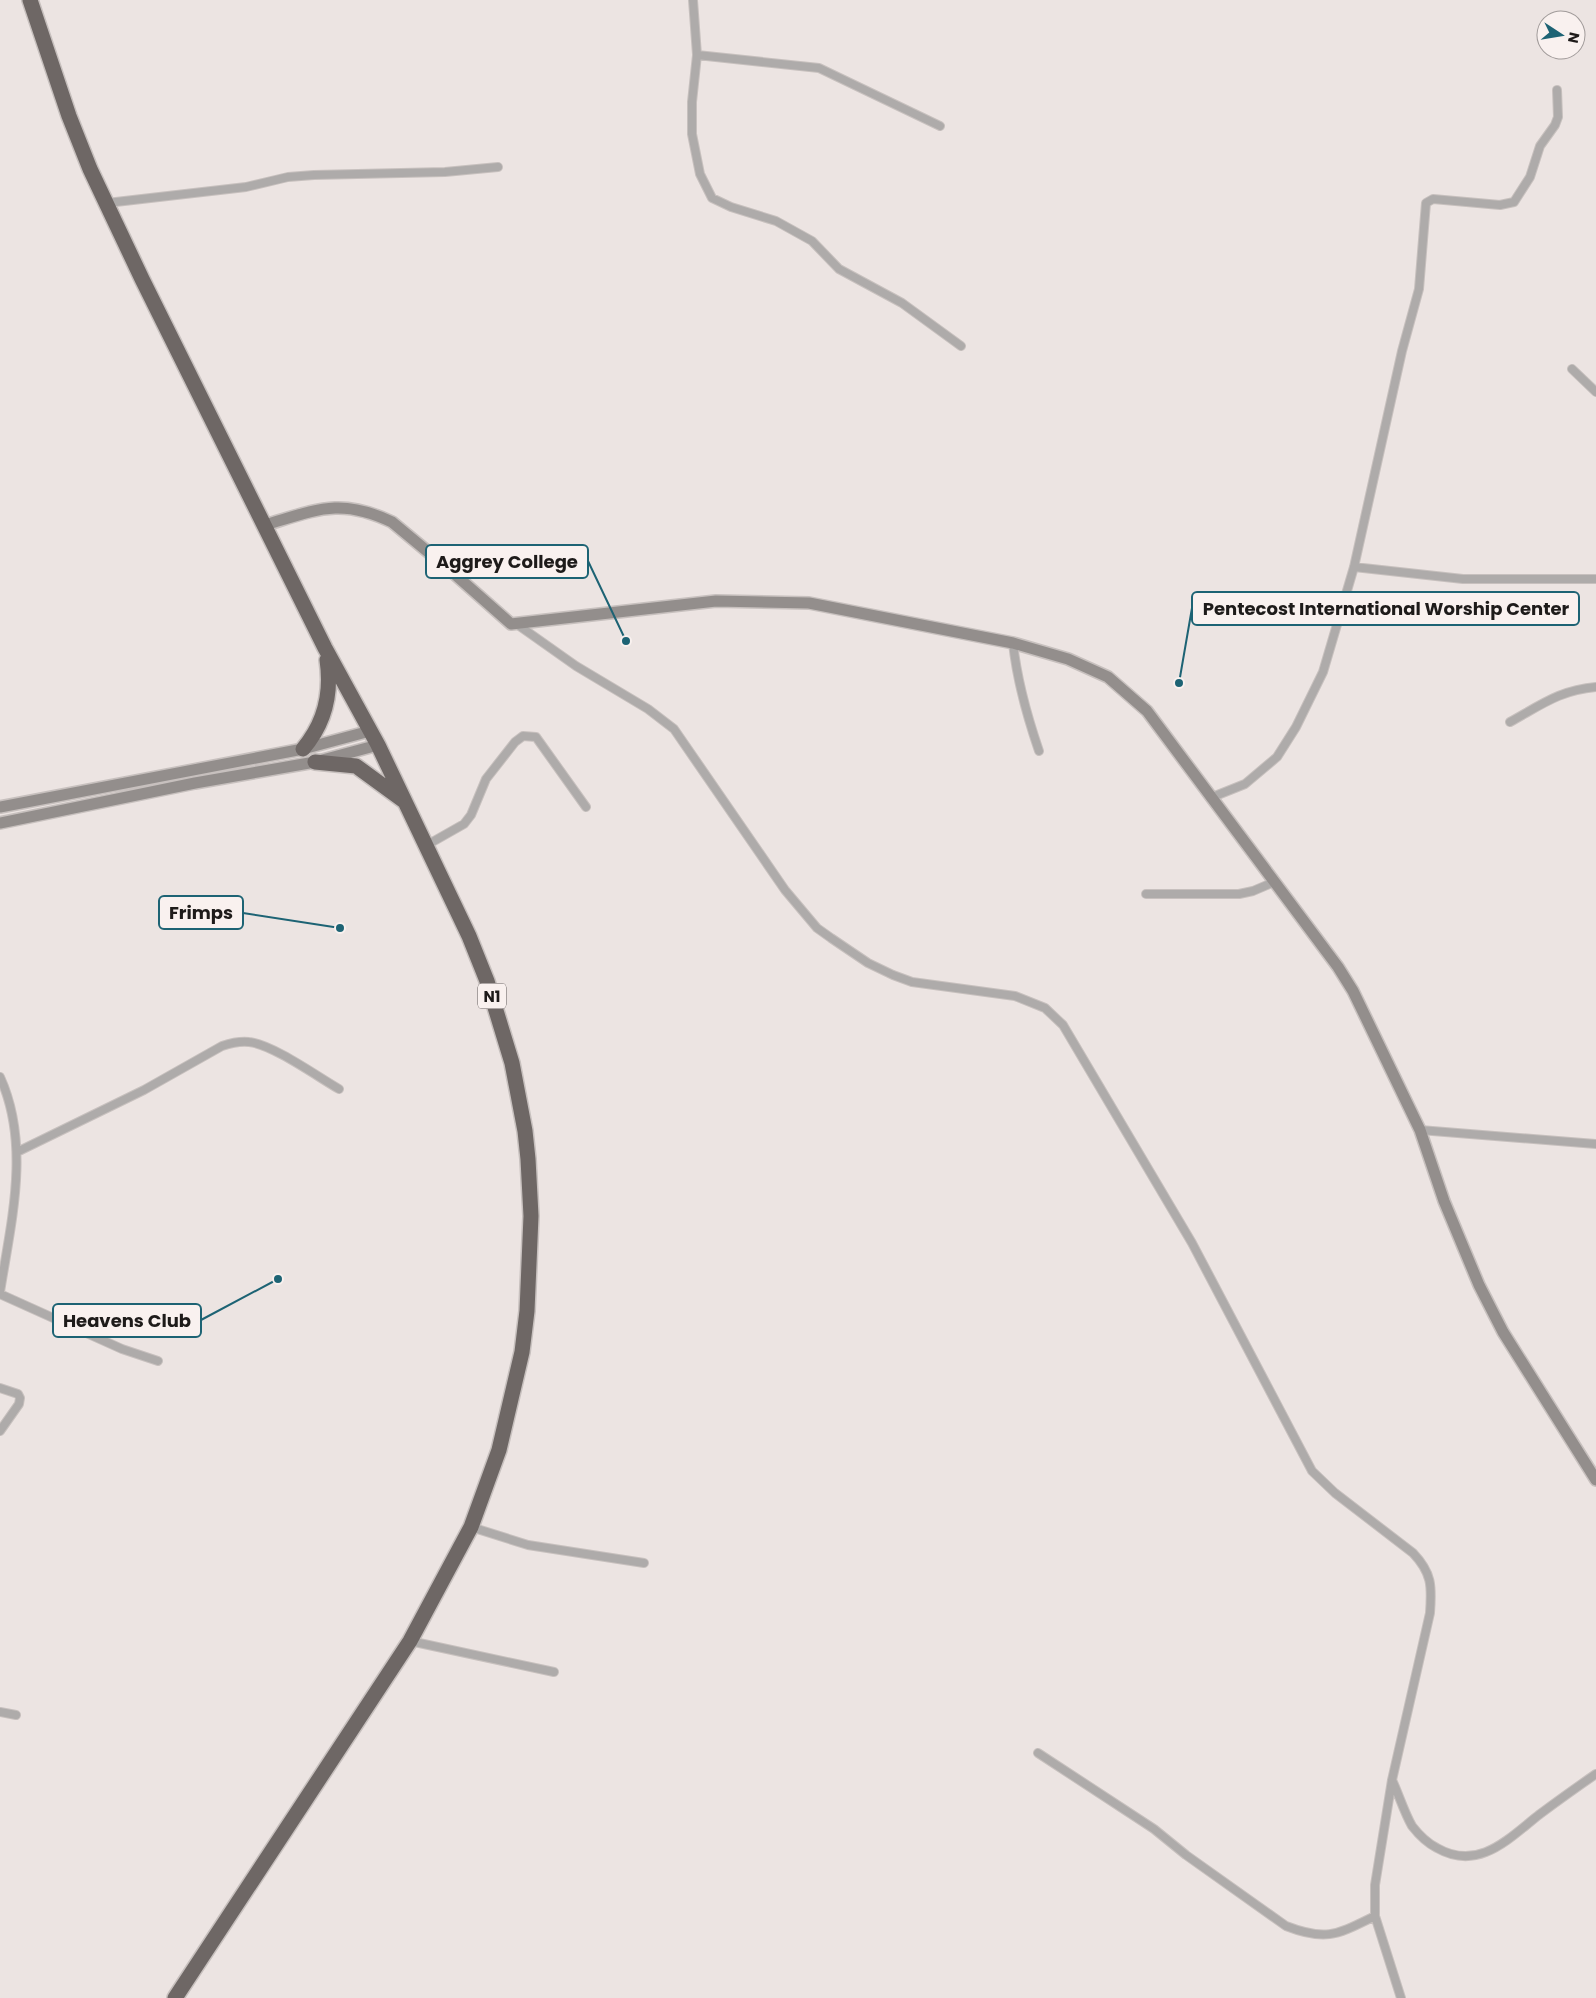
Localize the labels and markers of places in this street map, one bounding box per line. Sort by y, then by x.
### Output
callout: Aggrey College [426,545,588,578]
callout: Pentecost International Worship Center [1192,592,1579,625]
callout: Frimps [159,896,243,929]
callout: Heavens Club [53,1304,201,1337]

